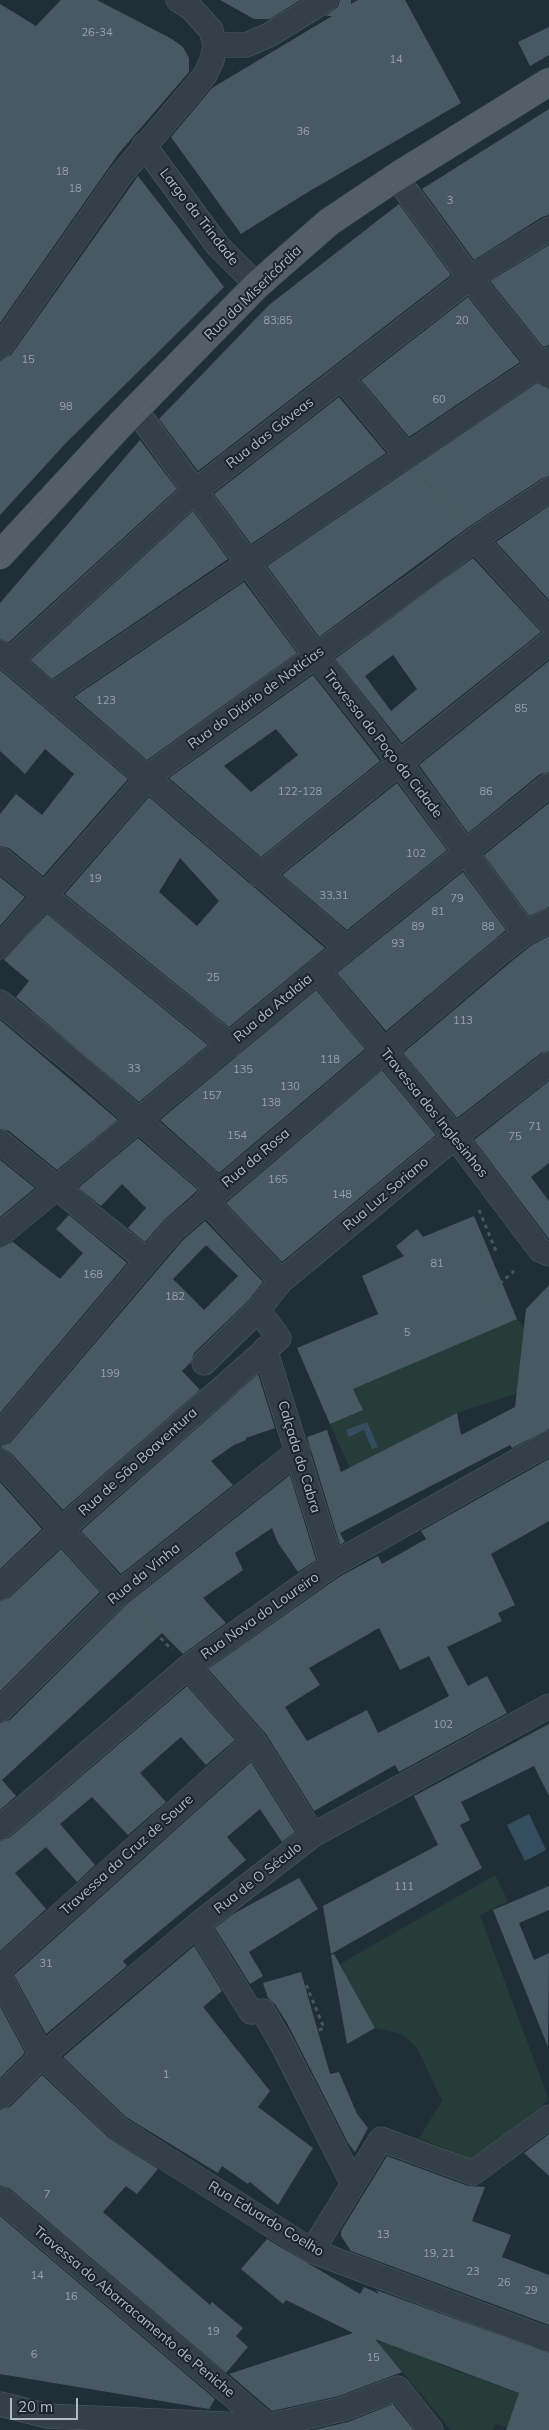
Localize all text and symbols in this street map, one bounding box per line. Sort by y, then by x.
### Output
house number: 26-34 [81,26,113,40]
house number: 14 [389,53,403,67]
house number: 36 [296,125,310,139]
house number: 18 [55,165,69,179]
street label: Largo da Trindade [156,165,242,269]
house number: 18 [68,182,82,196]
house number: 3 [447,194,453,208]
street label: Rua da Misericórdia [201,242,305,344]
house number: 83;85 [264,314,292,328]
house number: 20 [455,314,469,328]
house number: 15 [21,353,35,367]
house number: 60 [432,393,446,407]
street label: Rua das Gáveas [223,394,317,472]
house number: 98 [59,400,73,414]
street label: Rua do Diário de Notícias [185,643,327,753]
street label: Travessa do Poço da Cidade [320,667,446,821]
house number: 123 [96,694,116,708]
house number: 85 [514,702,528,716]
house number: 122-128 [278,785,322,799]
house number: 86 [479,785,493,799]
house number: 102 [406,847,426,861]
house number: 19 [88,872,102,886]
house number: 33,31 [320,889,348,903]
house number: 79 [450,892,464,906]
house number: 81 [431,905,445,919]
house number: 89 [411,920,425,934]
house number: 88 [481,920,495,934]
house number: 93 [391,937,405,951]
street label: Rua da Atalaia [230,970,316,1046]
house number: 25 [206,971,220,985]
house number: 113 [453,1014,473,1028]
street label: Travessa dos Inglesinhos [377,1045,491,1181]
house number: 118 [320,1053,340,1067]
house number: 33 [127,1062,141,1076]
house number: 135 [233,1063,253,1077]
house number: 130 [280,1080,300,1094]
house number: 157 [202,1089,222,1103]
house number: 138 [261,1096,281,1110]
house number: 71 [528,1120,542,1134]
street label: Rua da Rosa [219,1125,293,1191]
house number: 154 [227,1129,247,1143]
house number: 75 [508,1130,522,1144]
street label: Rua Luz Soriano [340,1153,432,1235]
house number: 165 [268,1173,288,1187]
house number: 148 [332,1188,352,1202]
house number: 81 [430,1257,444,1271]
house number: 168 [83,1268,103,1282]
house number: 182 [165,1290,185,1304]
house number: 5 [404,1326,410,1340]
house number: 199 [100,1367,120,1381]
street label: Calçada do Cabra [274,1399,324,1515]
street label: Rua de São Boaventura [75,1404,201,1520]
street label: Rua da Vinha [104,1540,184,1608]
street label: Rua Nova do Loureiro [198,1569,322,1663]
house number: 102 [433,1718,453,1732]
street label: Travessa da Cruz de Soure [57,1791,197,1919]
street label: Rua de O Século [211,1839,305,1917]
house number: 111 [394,1880,414,1894]
house number: 31 [39,1957,53,1971]
house number: 1 [163,2068,169,2082]
street label: Rua Eduardo Coelho [205,2178,327,2260]
house number: 7 [44,2188,50,2202]
street label: Travessa do Abarracamento de Peniche [30,2223,238,2401]
house number: 13 [376,2228,390,2242]
house number: 19, 21 [423,2247,455,2261]
house number: 23 [466,2265,480,2279]
house number: 14 [30,2269,44,2283]
house number: 26 [497,2276,511,2290]
house number: 29 [524,2284,538,2298]
house number: 16 [64,2290,78,2304]
house number: 19 [206,2325,220,2339]
house number: 6 [31,2348,37,2362]
house number: 15 [366,2351,380,2365]
scale bar [12,2388,80,2420]
text: 20 m [18,2397,53,2416]

